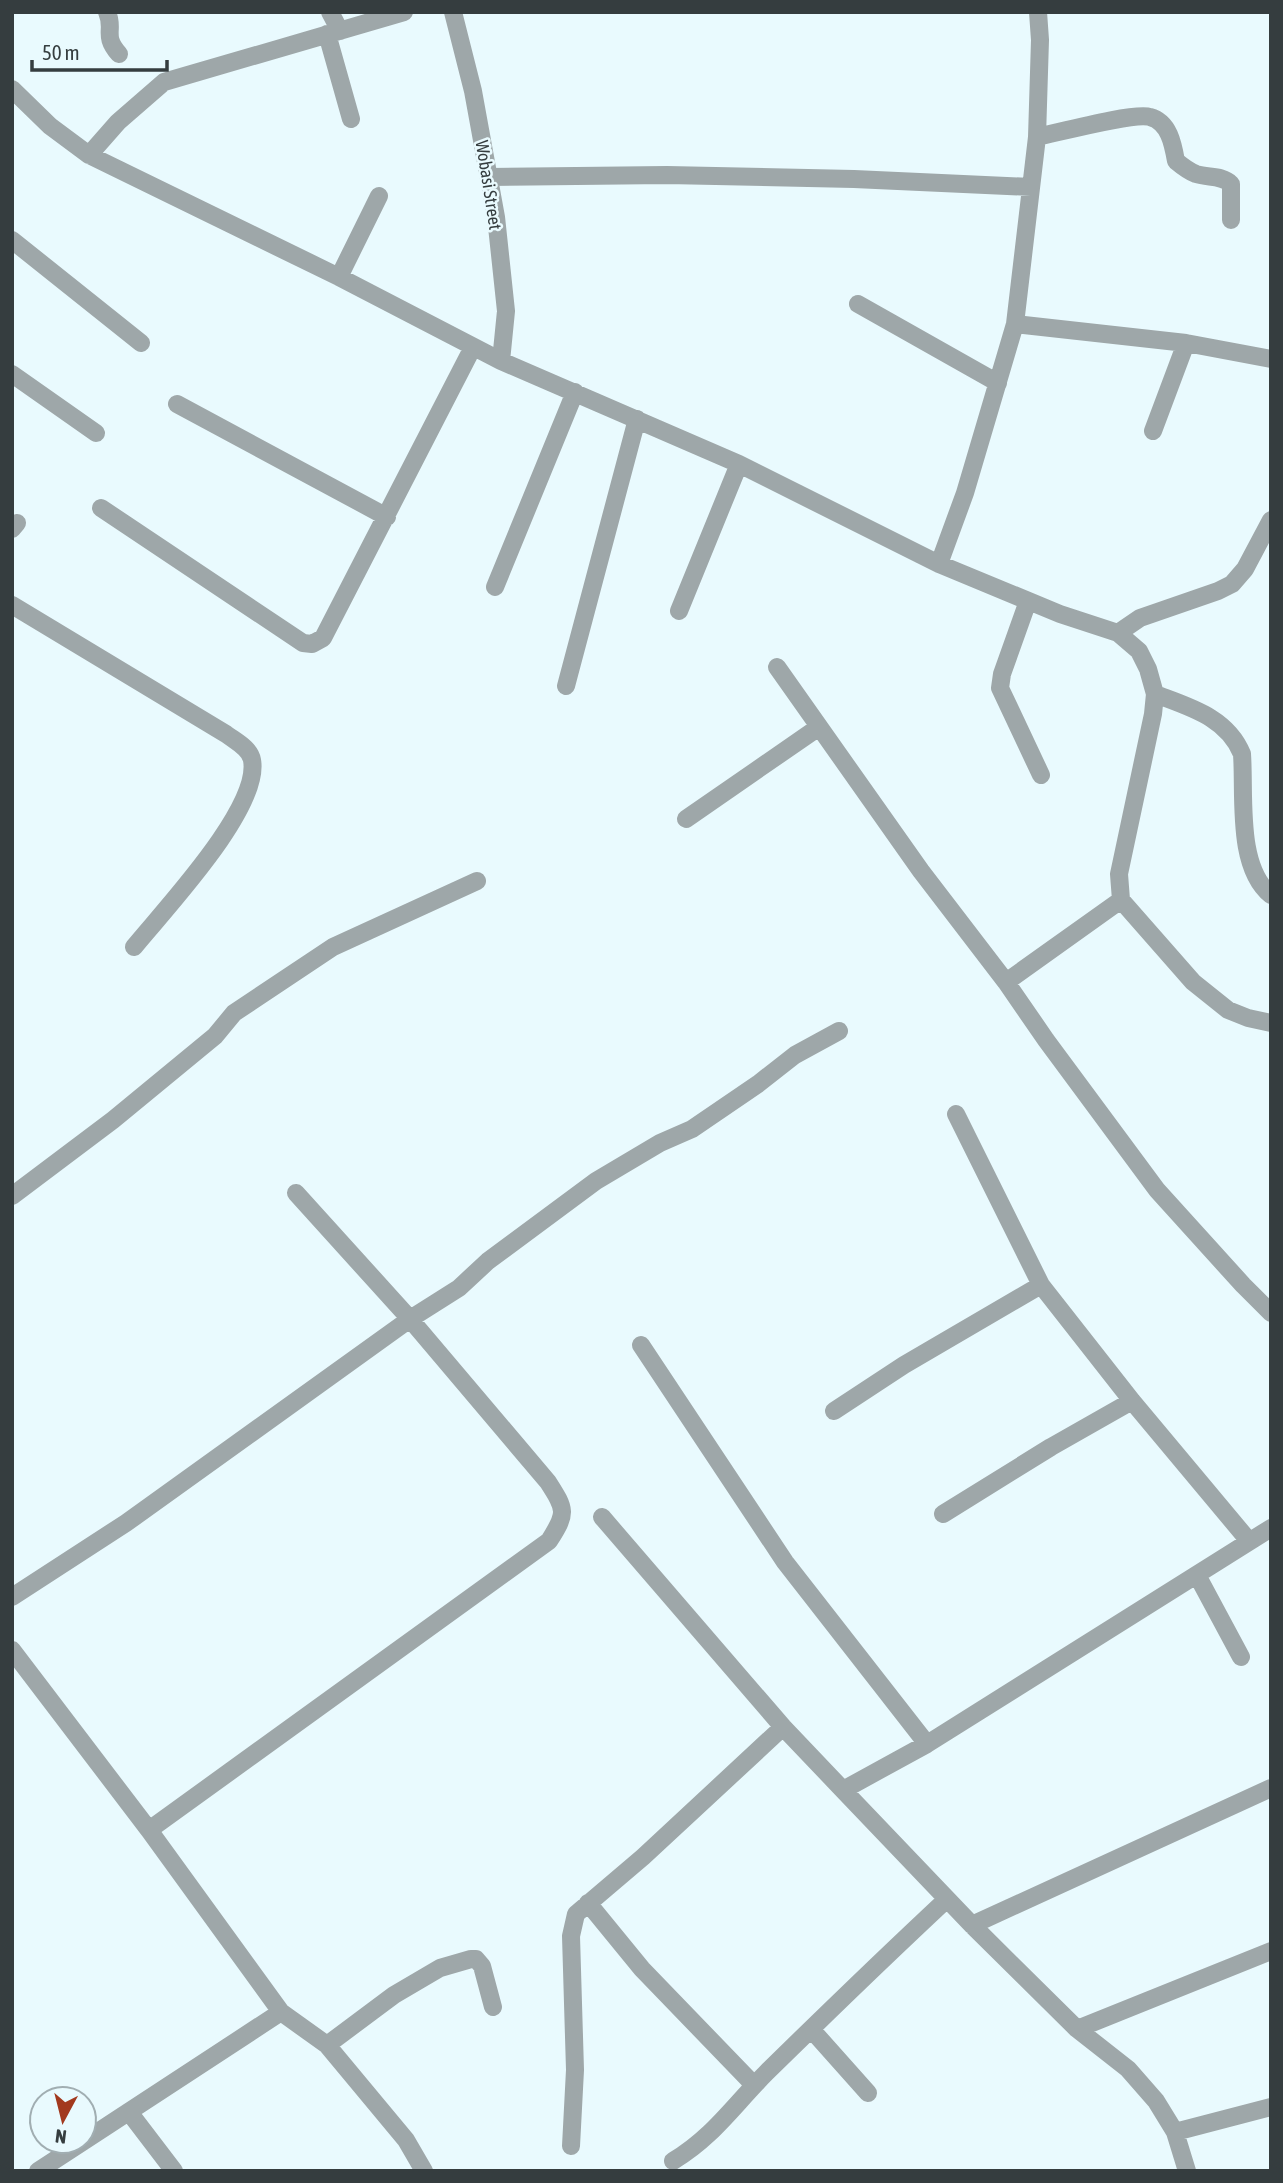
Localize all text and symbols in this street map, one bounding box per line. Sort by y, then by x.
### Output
scale bar [32,28,166,72]
text: 50 m [42,40,80,64]
street label: Wobasi Street [472,139,506,231]
north arrow [28,2085,98,2155]
text: N [54,2125,68,2148]

